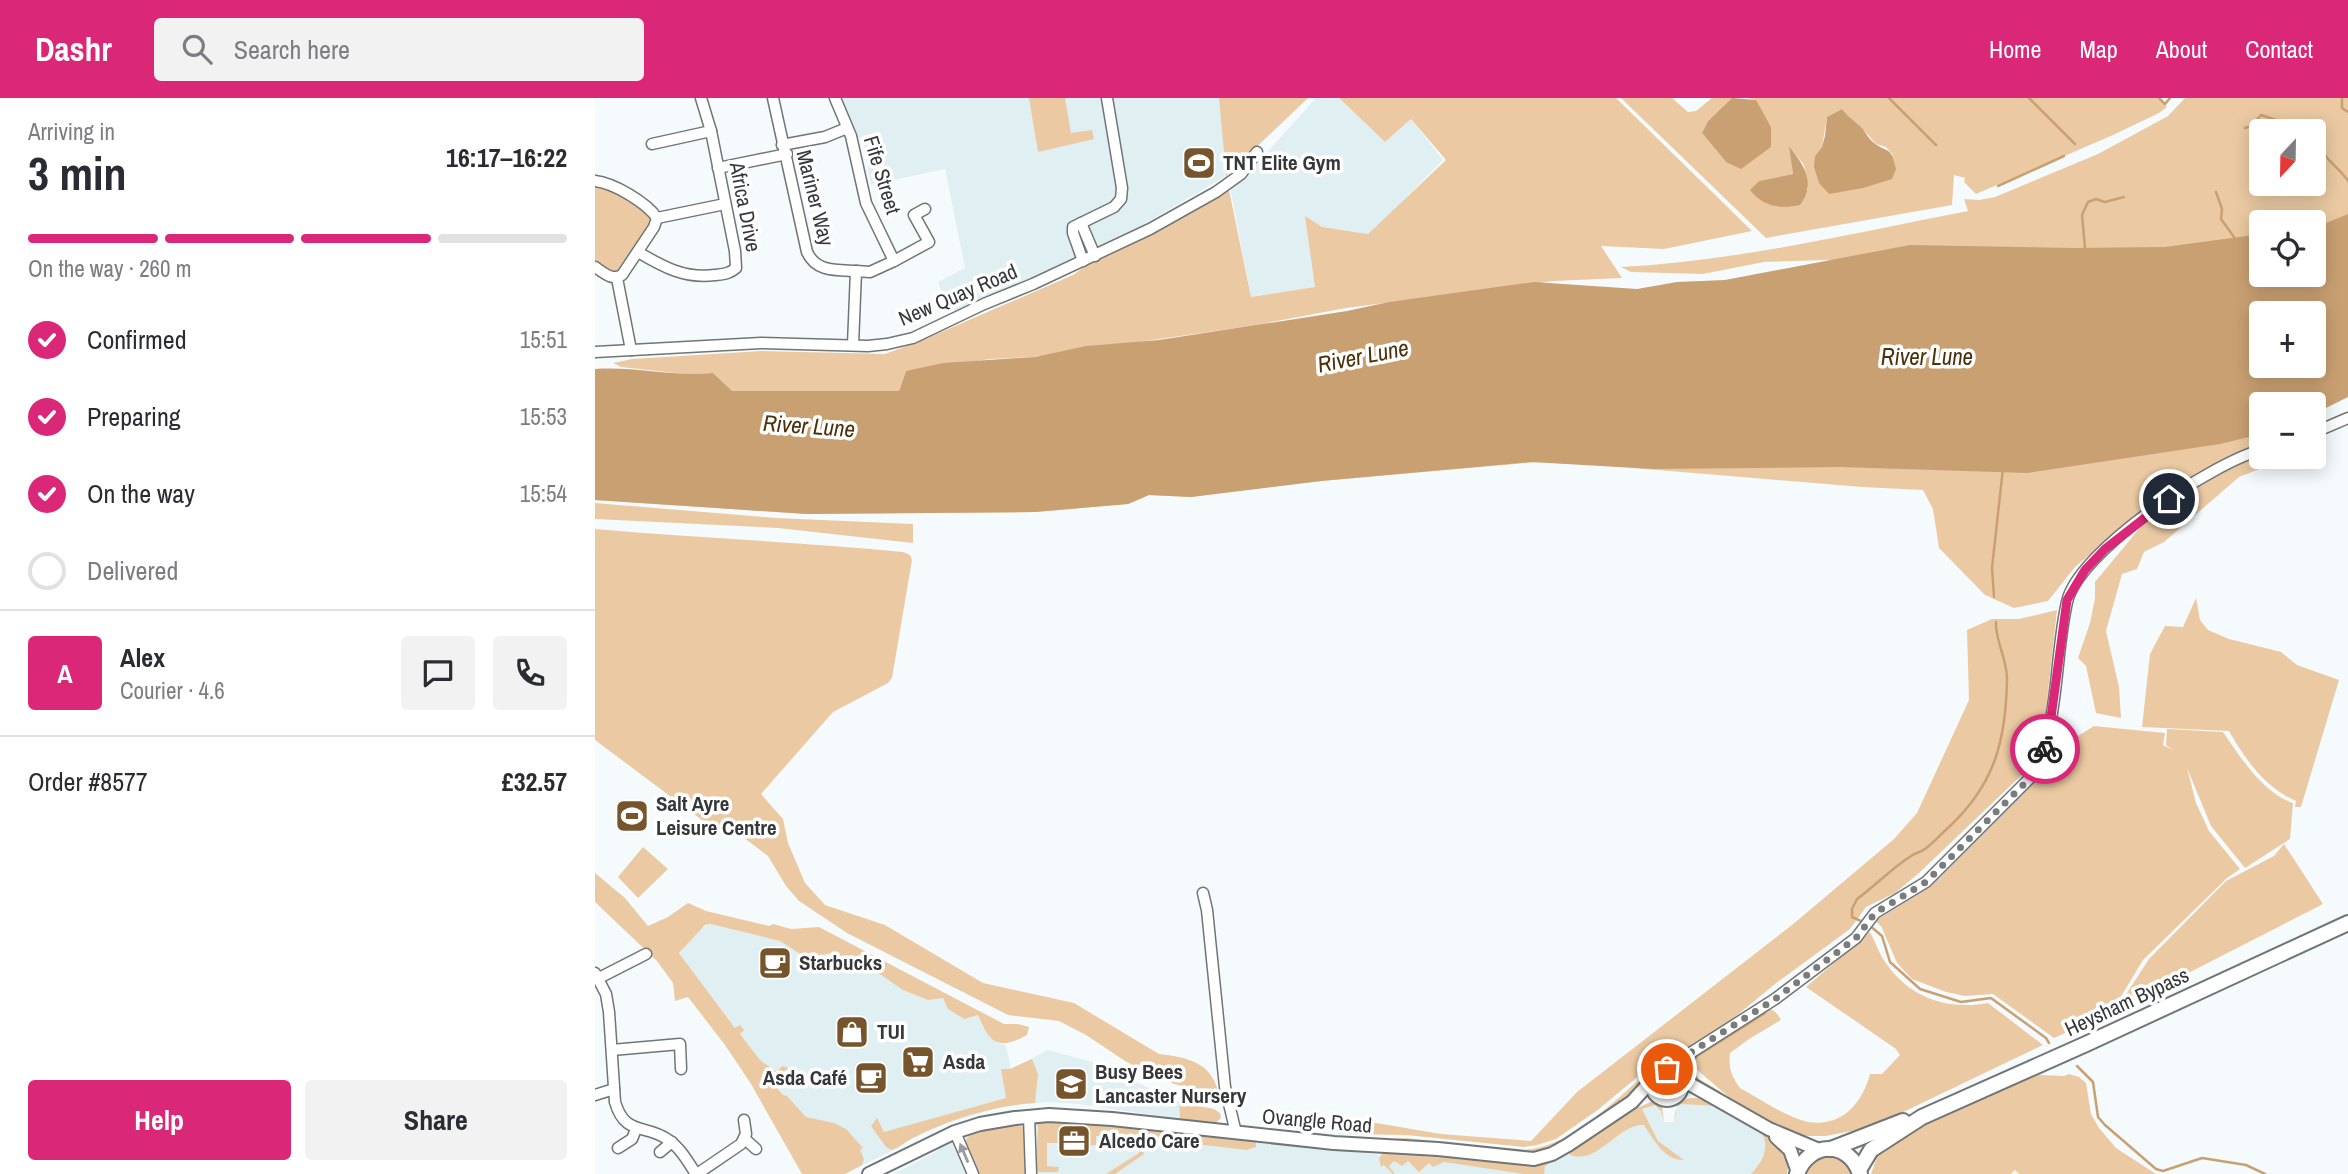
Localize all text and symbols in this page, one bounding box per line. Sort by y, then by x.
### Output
search box [154,18,644,81]
text: Dashr [35,27,112,71]
icon: search [178,30,216,68]
text: Search here [234,32,350,67]
text: Home [1989,33,2041,65]
text: Map [2079,33,2118,65]
text: About [2156,33,2207,65]
text: Contact [2245,33,2313,65]
text: Arriving in [28,116,115,147]
north arrow [2249,119,2326,196]
map controls [2249,119,2326,469]
street label: Fife Street [857,132,908,218]
text: 16:17–16:22 [446,140,567,175]
text: 3 min [28,142,127,204]
sports icon: TNT Elite Gym [1180,144,1218,182]
street label: Mariner Way [790,147,841,249]
place label: TNT Elite Gym [1223,148,1341,177]
street label: Africa Drive [722,159,768,254]
button: locate [2249,210,2326,287]
text: On the way · 260 m [28,253,192,284]
street label: New Quay Road [894,257,1022,333]
button: + [2249,301,2326,378]
icon: check [28,321,66,359]
text: Confirmed [87,322,187,357]
text: 15:51 [520,324,567,355]
water label: River Lune [1315,331,1411,380]
water label: River Lune [1881,341,1973,372]
button: − [2249,392,2326,469]
icon: check [28,398,66,436]
text: Preparing [87,399,181,434]
text: 15:53 [520,401,567,432]
water label: River Lune [762,407,856,444]
pin [2139,469,2199,529]
icon: check [28,475,66,513]
text: On the way [87,476,195,511]
text: 15:54 [520,478,567,509]
icon: home [2150,480,2188,518]
text: Delivered [87,553,178,588]
button: chat [401,636,475,710]
button: phone [493,636,567,710]
text: Alex [120,640,165,675]
text: A [57,656,73,691]
text: Courier · 4.6 [120,675,225,706]
courier [2010,714,2080,784]
icon: bike [2026,730,2064,768]
text: Order #8577 [28,764,148,799]
text: £32.57 [502,764,567,799]
place label: Salt Ayre Leisure Centre [656,789,777,842]
sports icon: Salt Ayre Leisure Centre [613,797,651,835]
cafe icon: Starbucks [756,944,794,982]
place label: Starbucks [799,948,882,977]
street label: Heysham Bypass [2060,960,2194,1043]
shop icon: TUI [833,1013,871,1051]
place label: TUI [877,1017,905,1046]
pin [1637,1039,1697,1099]
supermarket icon: Asda [899,1043,937,1081]
place label: Asda [943,1047,986,1076]
icon: bag [1648,1050,1686,1088]
place label: Busy Bees Lancaster Nursery [1095,1057,1247,1110]
cafe icon: Asda Café [852,1059,890,1097]
place label: Asda Café [763,1063,847,1092]
school or university icon: Busy Bees Lancaster Nursery [1052,1065,1090,1103]
button: Help [28,1080,291,1160]
button: Share [305,1080,567,1160]
street label: Ovangle Road [1261,1101,1373,1140]
office icon: Alcedo Care [1055,1122,1093,1160]
place label: Alcedo Care [1099,1126,1200,1155]
one-way arrow [958,1143,969,1164]

